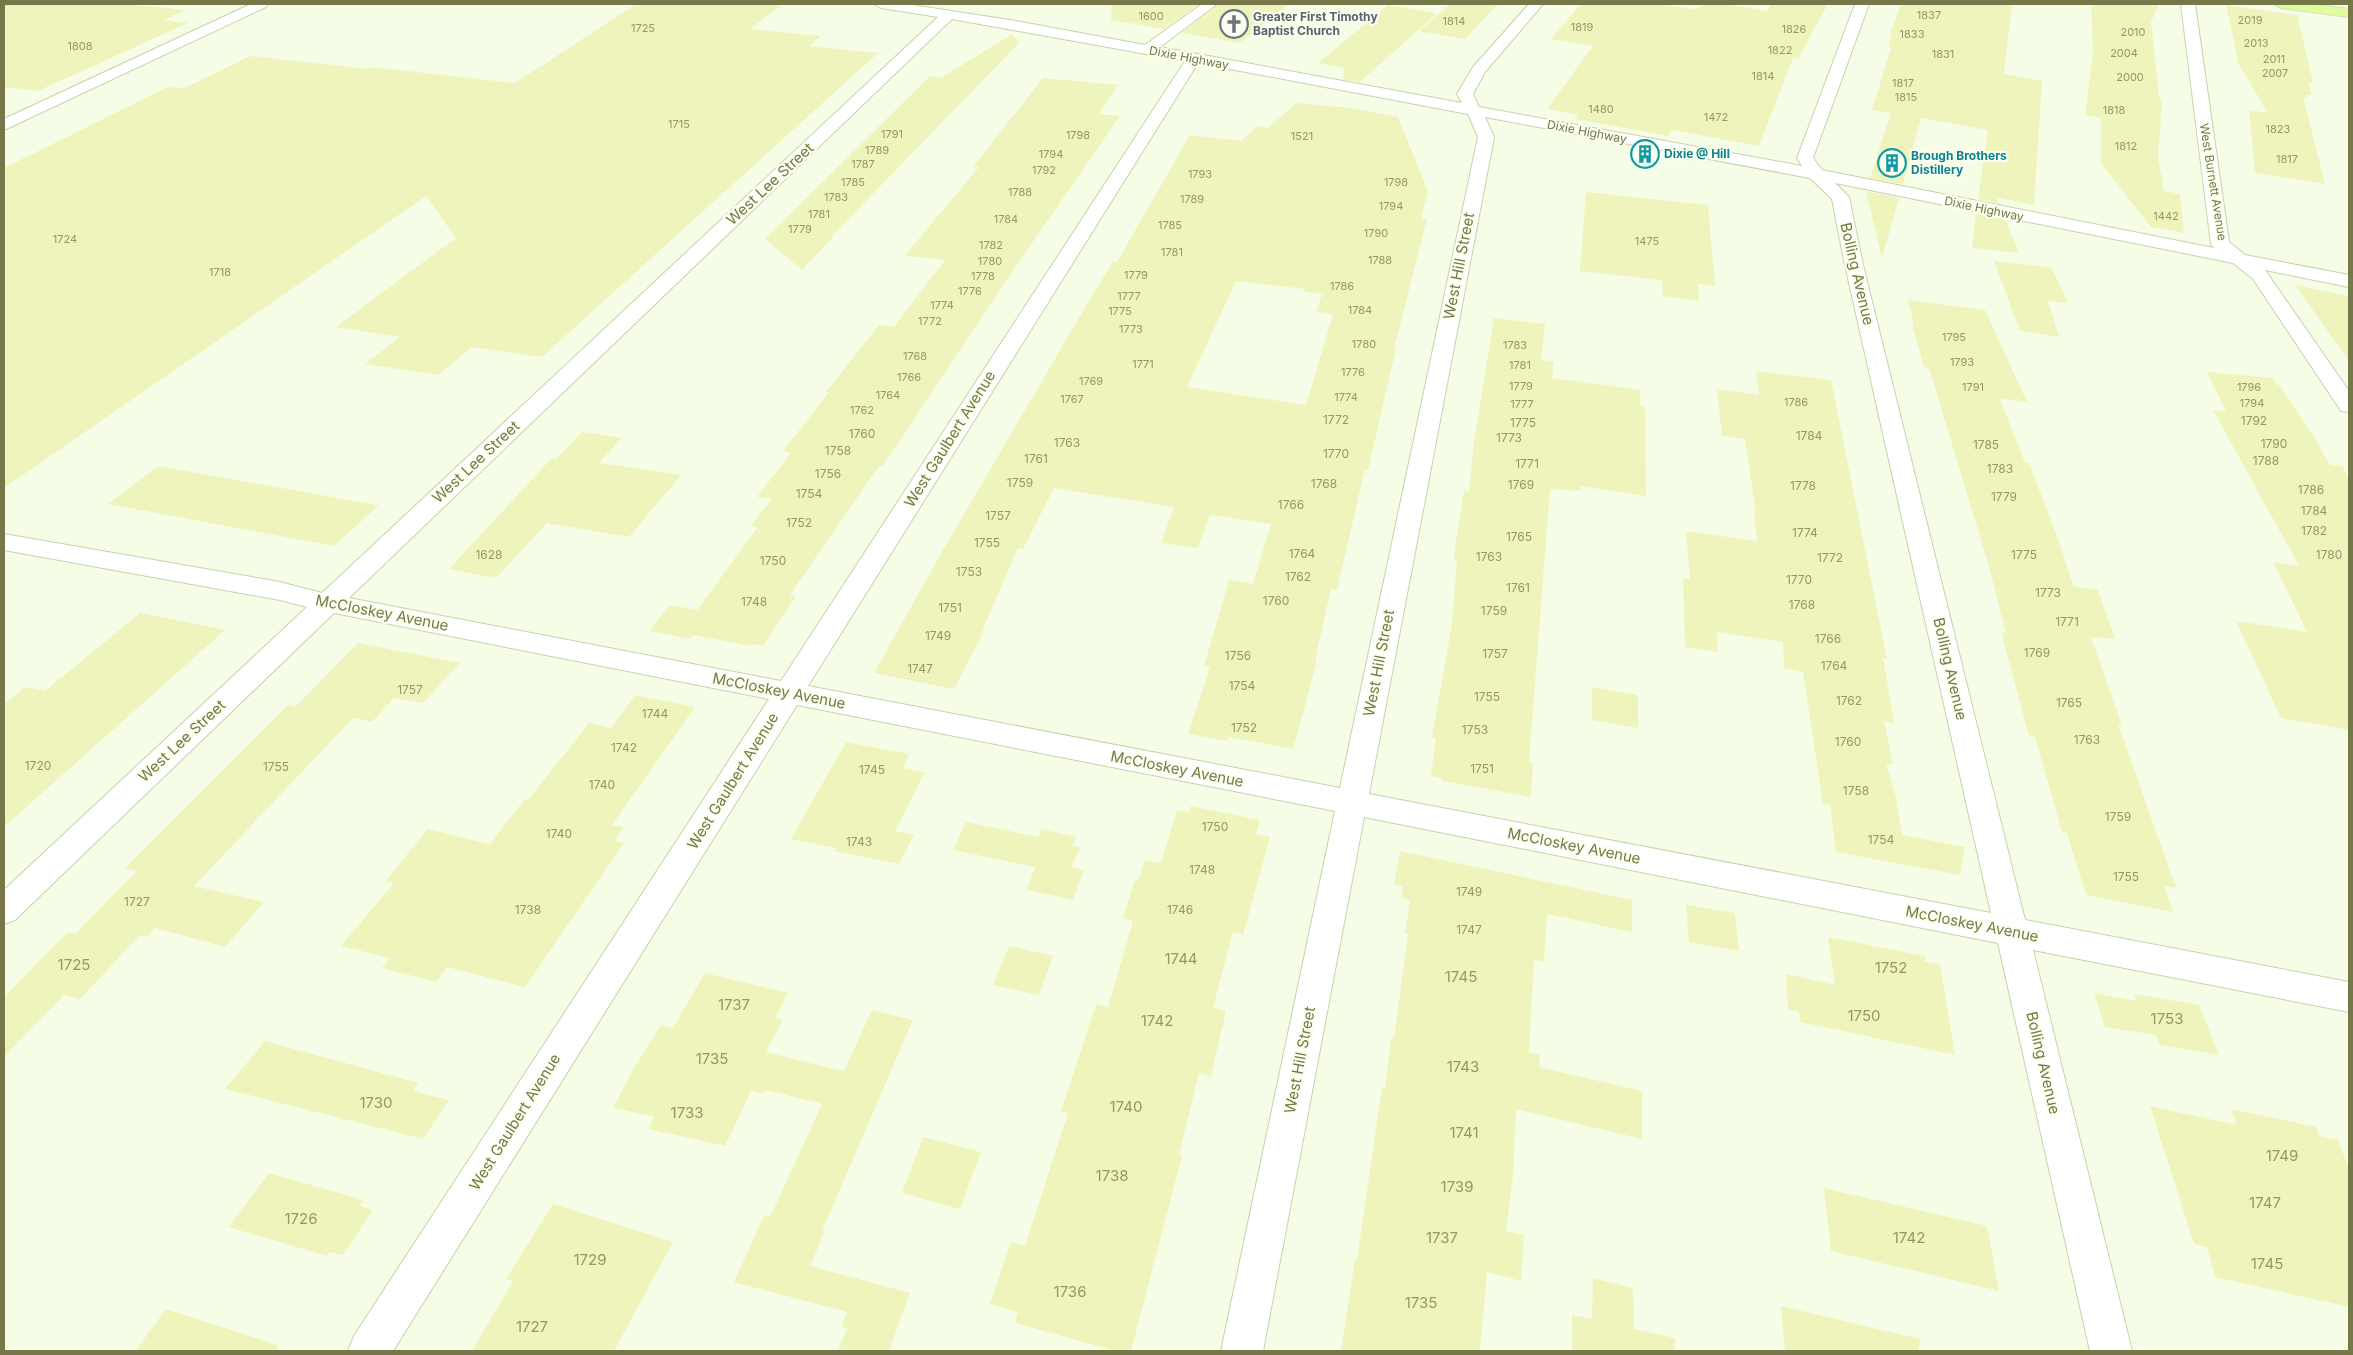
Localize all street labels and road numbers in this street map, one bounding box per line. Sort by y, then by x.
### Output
street label: Dixie Highway [1148,42,1230,73]
street label: Dixie Highway [1546,116,1628,147]
street label: West Burnett Avenue [2197,122,2230,242]
street label: West Lee Street [722,138,817,229]
street label: Dixie Highway [1943,193,2025,224]
street label: West Hill Street [1439,211,1478,321]
street label: Bolling Avenue [1836,221,1879,327]
street label: West Gaulbert Avenue [900,367,999,511]
street label: West Lee Street [428,416,523,507]
street label: McCloskey Avenue [314,590,450,635]
street label: West Hill Street [1359,608,1398,718]
street label: Bolling Avenue [1929,616,1972,722]
street label: McCloskey Avenue [711,668,847,713]
street label: West Lee Street [134,695,229,786]
street label: West Gaulbert Avenue [683,709,782,853]
street label: McCloskey Avenue [1109,746,1245,791]
street label: McCloskey Avenue [1506,823,1642,868]
street label: McCloskey Avenue [1904,901,2040,946]
street label: West Hill Street [1280,1005,1319,1115]
street label: Bolling Avenue [2022,1010,2065,1116]
street label: West Gaulbert Avenue [465,1050,564,1194]

